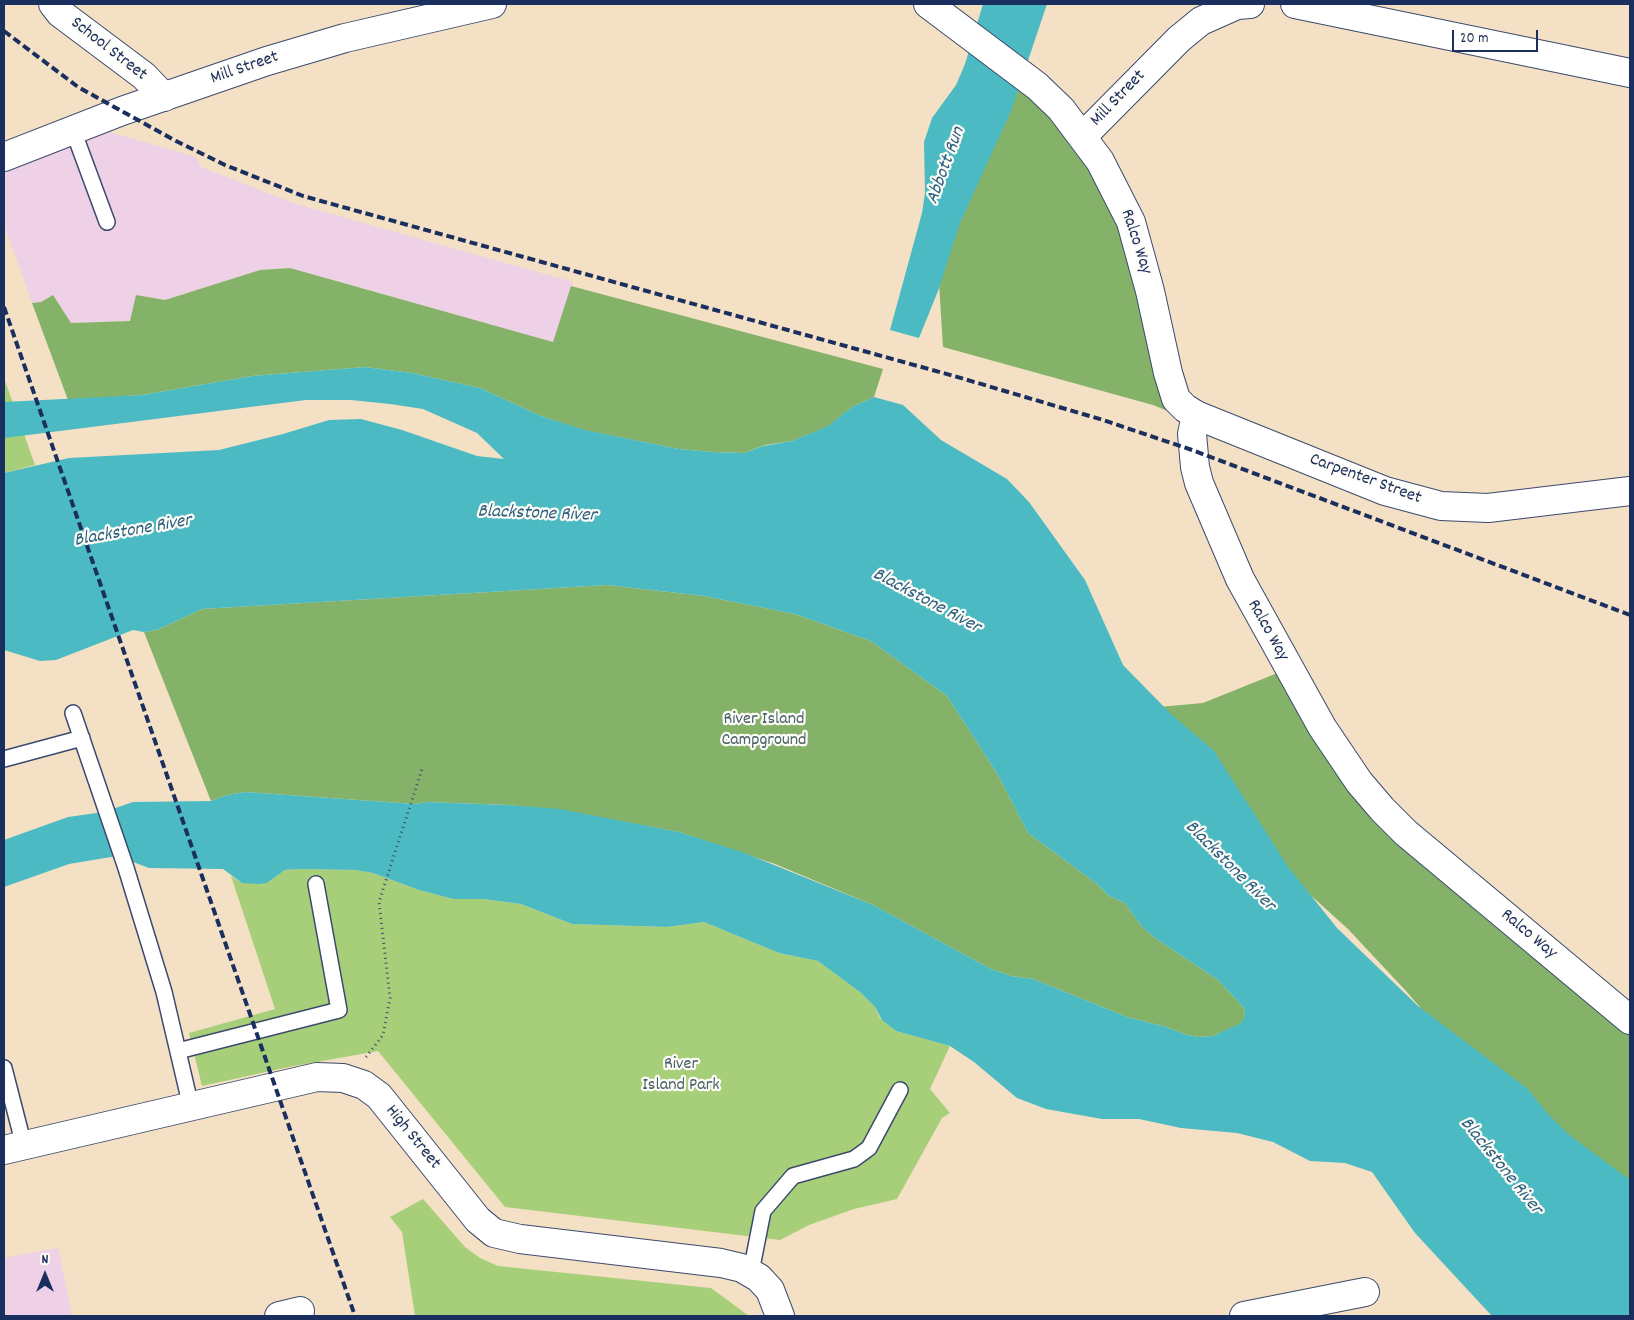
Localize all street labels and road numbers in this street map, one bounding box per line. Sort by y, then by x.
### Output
street label: School Street [65,13,151,87]
street label: Mill Street [208,47,282,91]
street label: Mill Street [1087,66,1151,132]
street label: Ralco Way [1114,207,1156,277]
street label: Carpenter Street [1306,450,1424,510]
street label: Ralco Way [1241,596,1293,666]
street label: Ralco Way [1495,905,1561,965]
street label: High Street [380,1101,444,1175]

